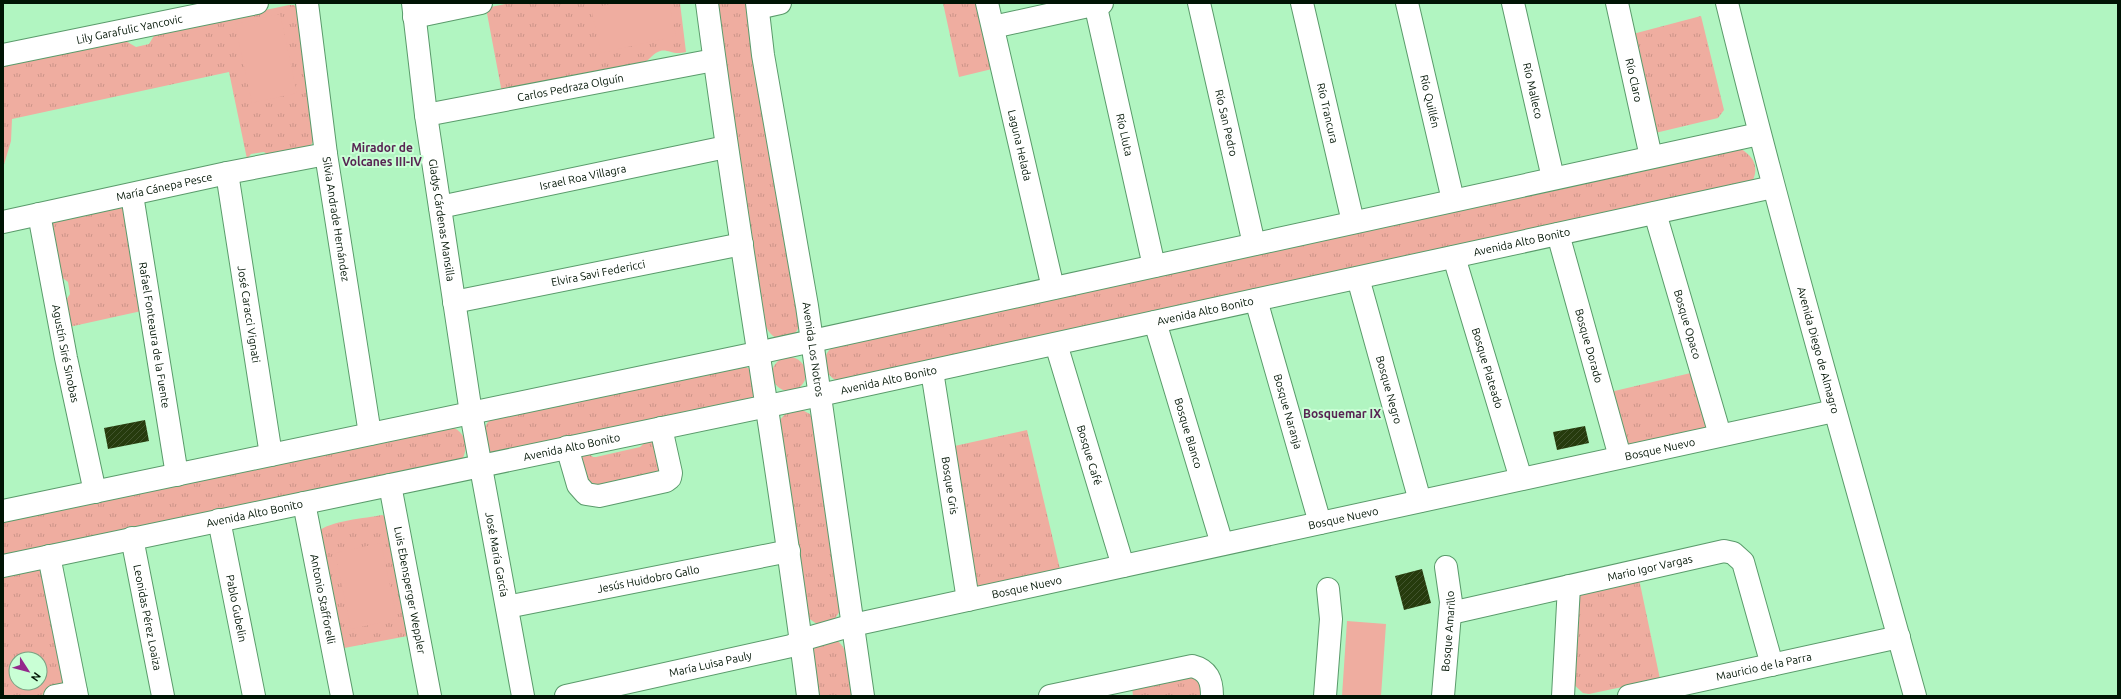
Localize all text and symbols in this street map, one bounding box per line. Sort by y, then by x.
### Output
street label: Lily Garafulic Yancovic [75,12,184,46]
street label: Río Claro [1623,57,1645,103]
street label: Río Malleco [1521,62,1545,120]
street label: Carlos Pedraza Olguín [516,71,625,103]
street label: Río Quillén [1418,74,1442,129]
street label: Río Trancura [1315,82,1340,144]
street label: Río San Pedro [1213,88,1240,158]
street label: Laguna Helada [1006,108,1034,182]
street label: Río Lluta [1114,112,1135,157]
district label: Mirador de Volcanes III-IV [342,141,423,168]
street label: Silvia Andrade Hernández [321,156,352,282]
street label: Gladys Cárdenas Mansilla [427,158,457,282]
street label: Israel Roa Villagra [539,162,627,192]
street label: María Cánepa Pesce [115,170,213,203]
street label: Avenida Alto Bonito [1472,225,1571,258]
street label: Elvira Savi Federicci [550,258,646,288]
street label: Rafael Fonteaura de la Fuente [137,261,172,409]
street label: José Caracci Vignati [236,265,263,364]
street label: Avenida Diego de Almagro [1795,285,1842,415]
street label: Bosque Opaco [1672,288,1703,360]
street label: Avenida Alto Bonito [1156,295,1255,327]
street label: Avenida Los Notros [800,301,826,398]
street label: Agustín Siré Sinobas [50,303,81,404]
street label: Bosque Dorado [1573,307,1605,384]
street label: Bosque Plateado [1470,326,1505,410]
street label: Bosque Negro [1374,354,1404,425]
street label: Avenida Alto Bonito [839,364,938,396]
street label: Bosque Naranja [1272,373,1304,450]
street label: Bosque Blanco [1172,396,1205,470]
district label: Bosquemar IX [1303,407,1381,420]
street label: Bosque Café [1075,424,1104,487]
street label: Avenida Alto Bonito [522,431,621,463]
street label: Bosque Nuevo [1624,435,1696,462]
street label: Bosque Gris [940,456,961,516]
street label: Avenida Alto Bonito [205,497,304,529]
street label: Bosque Nuevo [1307,505,1380,532]
street label: José María García [483,511,511,598]
street label: Luis Ebensperger Weppler [392,525,428,656]
street label: Mario Igor Vargas [1606,552,1694,583]
street label: Antonio Stafforelli [308,553,338,645]
street label: Leonidas Pérez Loaiza [131,563,164,672]
street label: Jesús Huidobro Gallo [596,563,700,595]
street label: Pablo Gubelin [224,574,249,643]
street label: Bosque Nuevo [991,574,1063,601]
street label: Bosque Amarillo [1439,590,1457,672]
street label: María Luisa Pauly [668,649,754,679]
street label: Mauricio de la Parra [1715,650,1813,683]
north arrow [8,651,48,691]
text: N [29,670,43,684]

